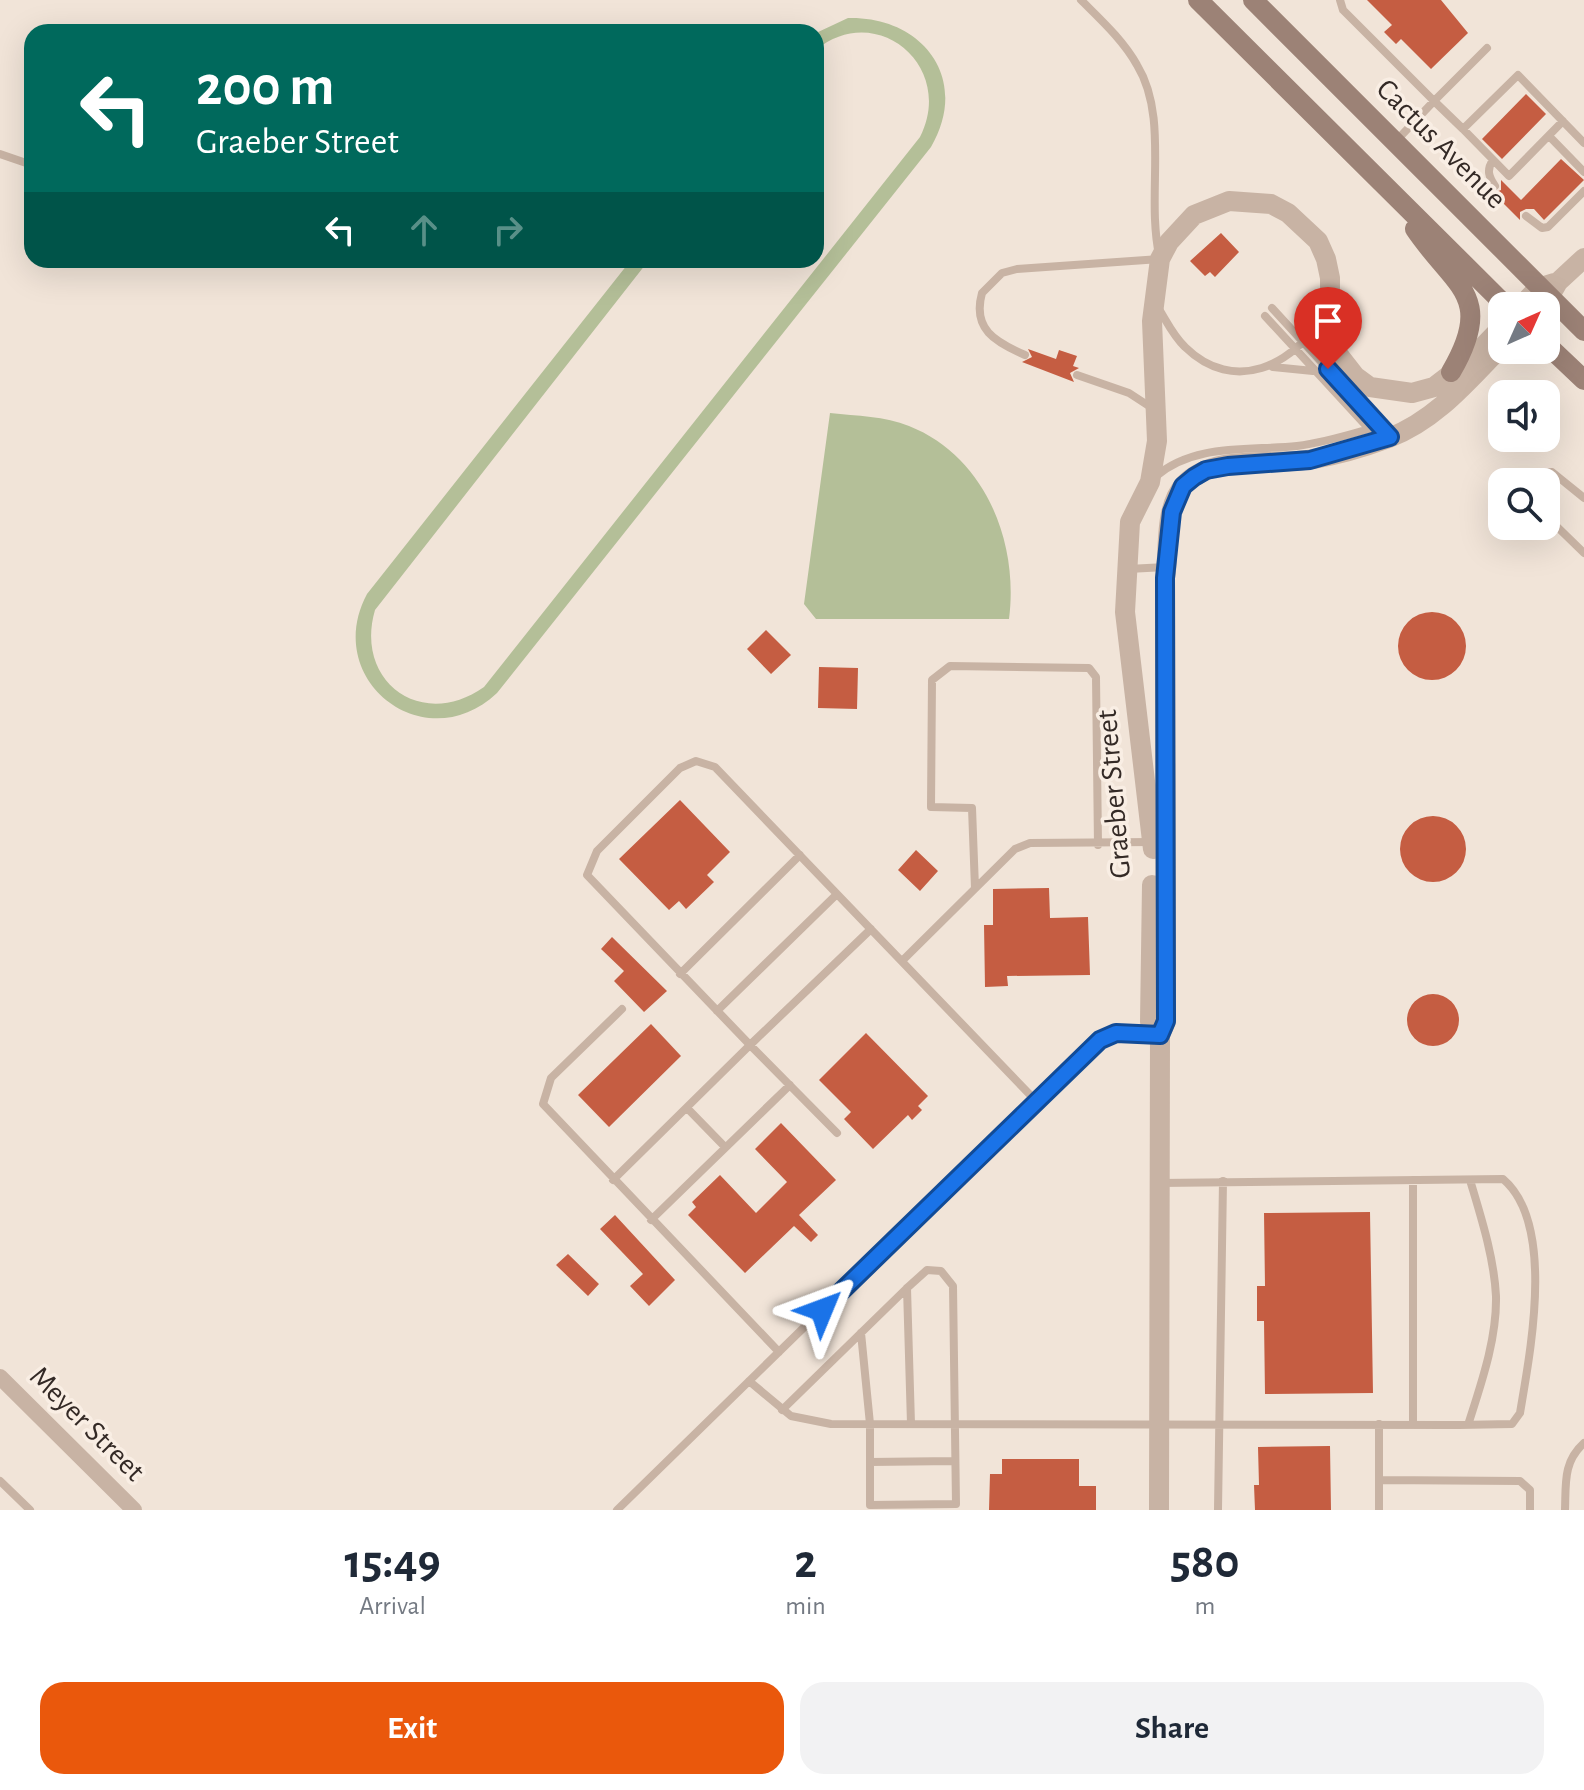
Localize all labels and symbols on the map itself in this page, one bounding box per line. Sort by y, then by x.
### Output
street label: Cactus Avenue [1371,74,1511,214]
pin [1294,287,1362,369]
north arrow [1488,292,1560,364]
street label: Graeber Street [1092,708,1136,879]
position arrow [780,1268,864,1352]
street label: Meyer Street [24,1361,150,1487]

